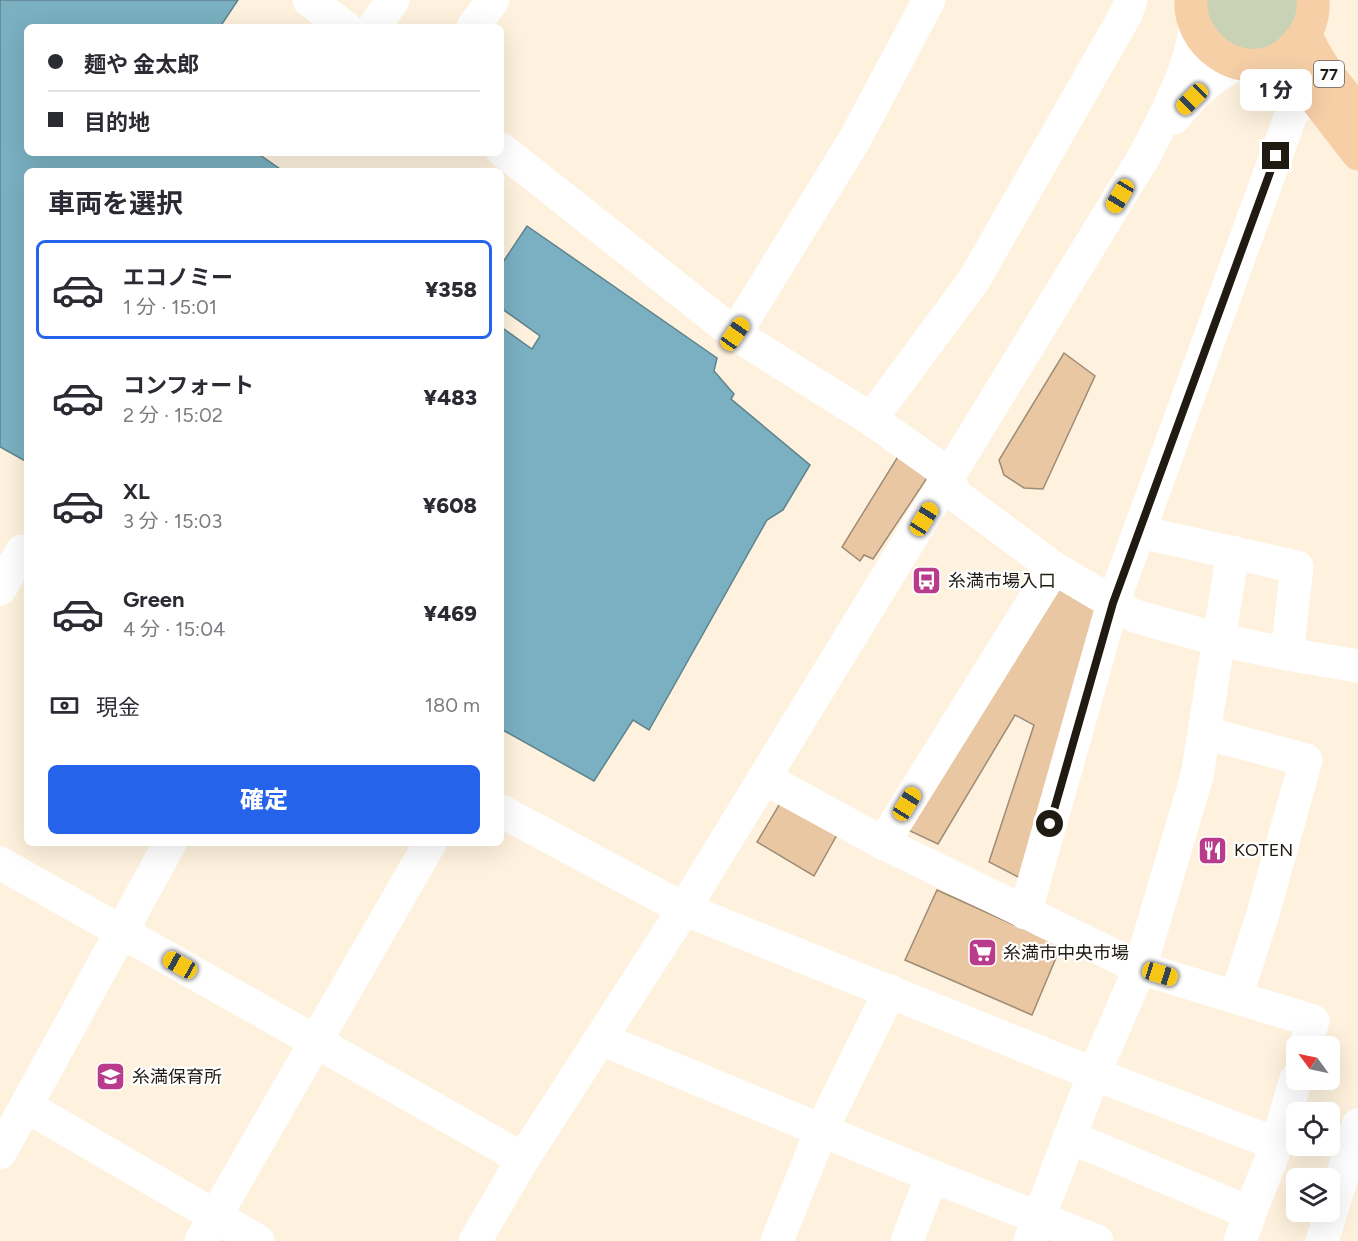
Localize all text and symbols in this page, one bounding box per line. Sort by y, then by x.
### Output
text: 麺や 金太郎 [84,51,199,78]
road number: 77 [1314,61,1344,87]
callout: 1 分 [1240,69,1312,111]
text: 1 分 [1259,78,1293,102]
car [1173,80,1211,118]
text: 目的地 [84,109,150,136]
route end [1262,142,1289,169]
car [1103,176,1137,216]
text: 車両を選択 [48,187,183,220]
icon: car [51,263,105,317]
text: エコノミー [123,264,233,291]
text: ¥358 [425,276,477,303]
text: 1 分 · 15:01 [123,295,217,319]
car [717,314,753,354]
icon: car [51,371,105,425]
text: コンフォート [123,372,254,399]
text: ¥483 [423,384,477,411]
text: 2 分 · 15:02 [123,403,223,427]
text: XL [123,478,150,505]
icon: car [51,479,105,533]
text: ¥608 [423,492,477,519]
car [907,499,941,539]
text: 3 分 · 15:03 [123,509,222,533]
bus stop icon: 糸満市場入口 [911,565,943,597]
place label: 糸満市場入口 [948,570,1056,592]
text: Green [123,586,185,613]
icon: car [51,587,105,641]
text: ¥469 [423,600,477,627]
text: 4 分 · 15:04 [123,617,225,641]
icon: cash [48,689,81,722]
text: 180 m [425,693,480,717]
text: 現金 [96,694,140,721]
button: 確定 [48,765,480,834]
car [890,784,924,824]
route start [1036,810,1063,837]
restaurant icon: KOTEN [1197,834,1229,866]
place label: KOTEN [1234,839,1293,861]
supermarket icon: 糸満市中央市場 [966,937,998,969]
place label: 糸満市中央市場 [1003,942,1129,964]
car [160,948,200,982]
car [1140,960,1180,988]
north arrow [1286,1036,1340,1090]
map controls [1286,1036,1340,1222]
school or university icon: 糸満保育所 [95,1061,127,1093]
place label: 糸満保育所 [132,1066,222,1088]
button: locate [1286,1102,1340,1156]
button: layers [1286,1168,1340,1222]

